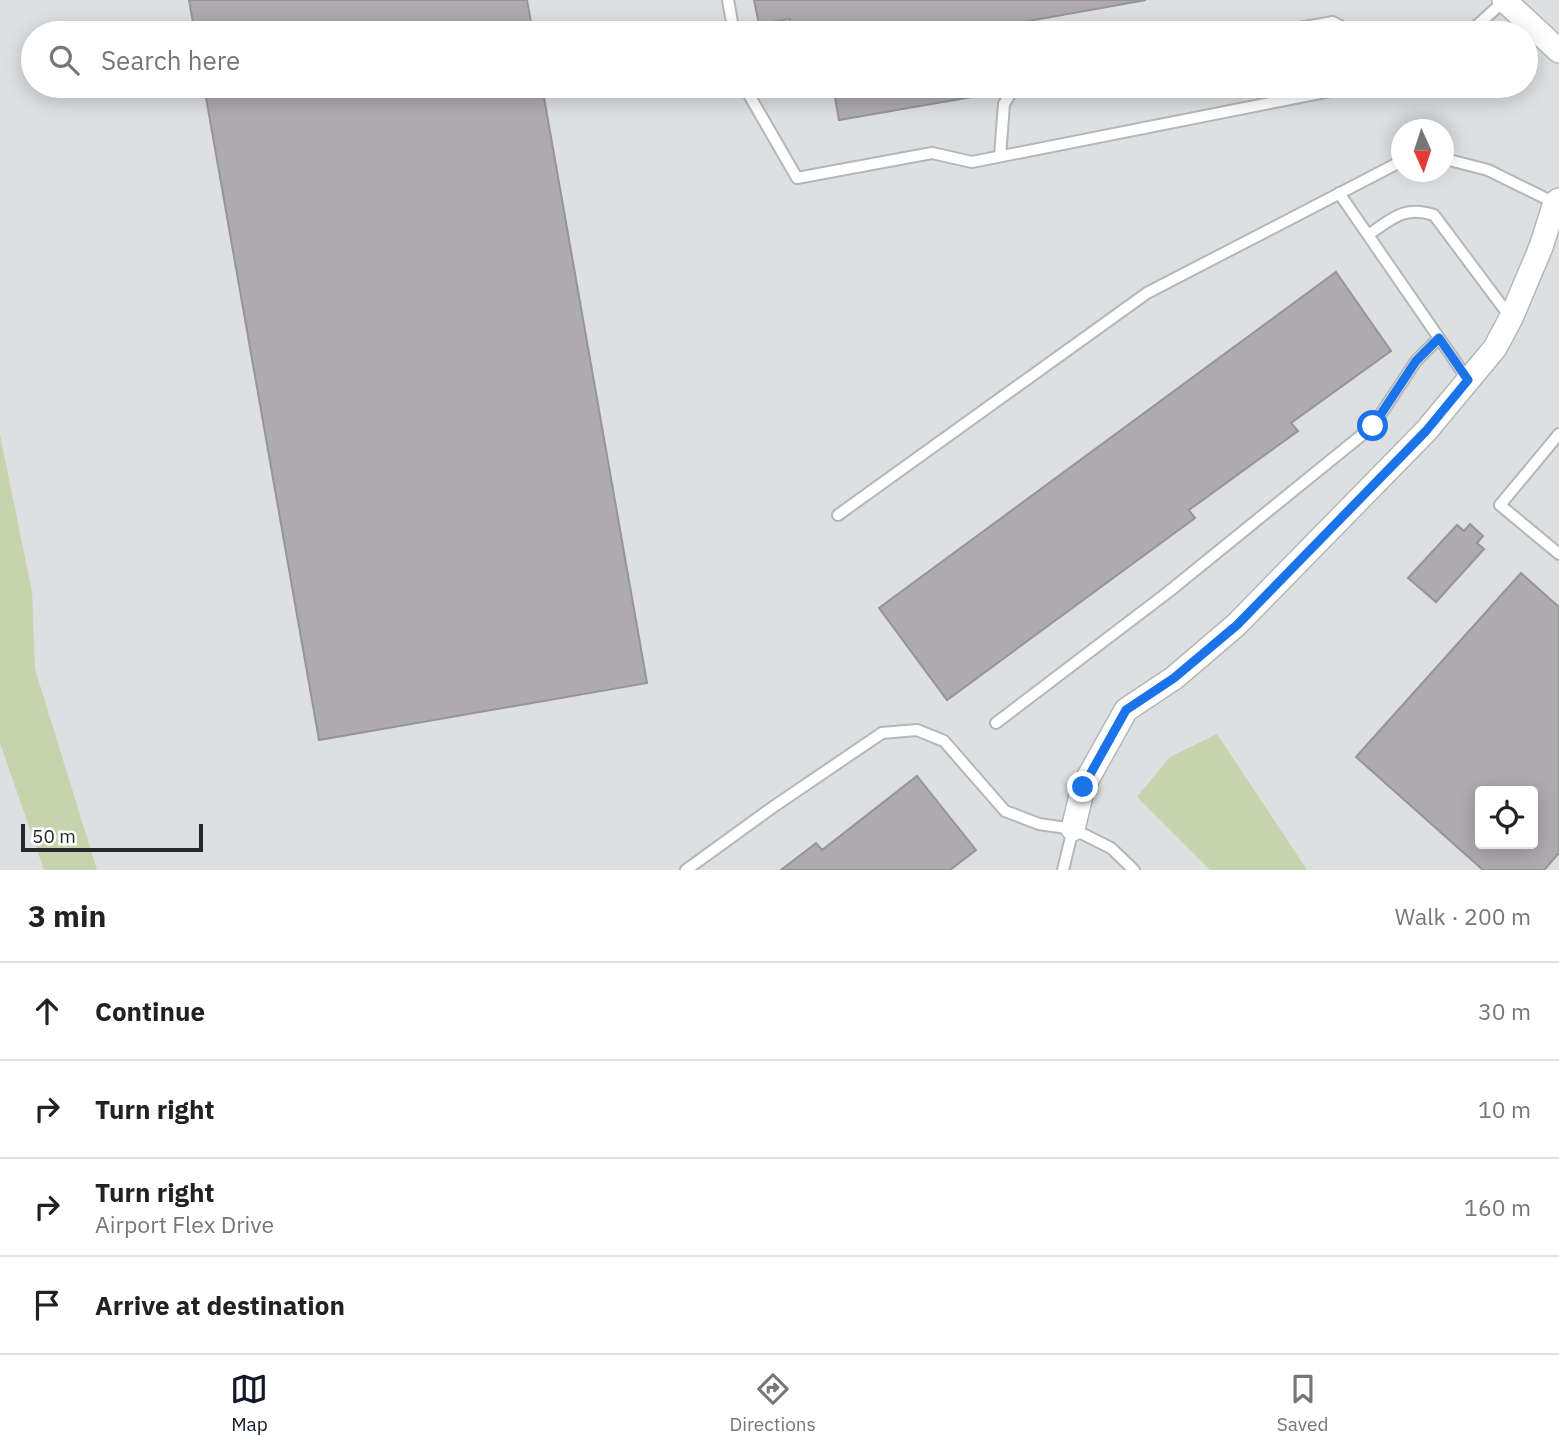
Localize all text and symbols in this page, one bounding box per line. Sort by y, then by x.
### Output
search box [21,21,1538,98]
icon: search [45,41,83,79]
text: Search here [101,43,240,77]
north arrow [1391,119,1454,182]
route start [1357,410,1388,441]
route end [1067,771,1098,802]
map controls [1475,786,1538,849]
button: locate [1475,786,1538,849]
scale bar [21,821,203,853]
text: 50 m [32,824,76,848]
text: 3 min [28,896,106,935]
text: Walk · 200 m [1395,901,1531,931]
icon: ahead [28,992,66,1030]
text: Continue [95,994,205,1028]
text: 30 m [1478,996,1531,1026]
icon: right [28,1090,66,1128]
text: Turn right [95,1092,214,1126]
text: 10 m [1478,1094,1531,1124]
text: Turn right [95,1175,214,1209]
icon: right [28,1188,66,1226]
text: 160 m [1464,1192,1531,1222]
text: Airport Flex Drive [95,1209,274,1239]
icon: arrive [28,1286,66,1324]
text: Arrive at destination [95,1288,345,1322]
tab: Map [230,1370,268,1436]
tab: Directions [729,1370,816,1436]
tab: Saved [1277,1370,1329,1436]

